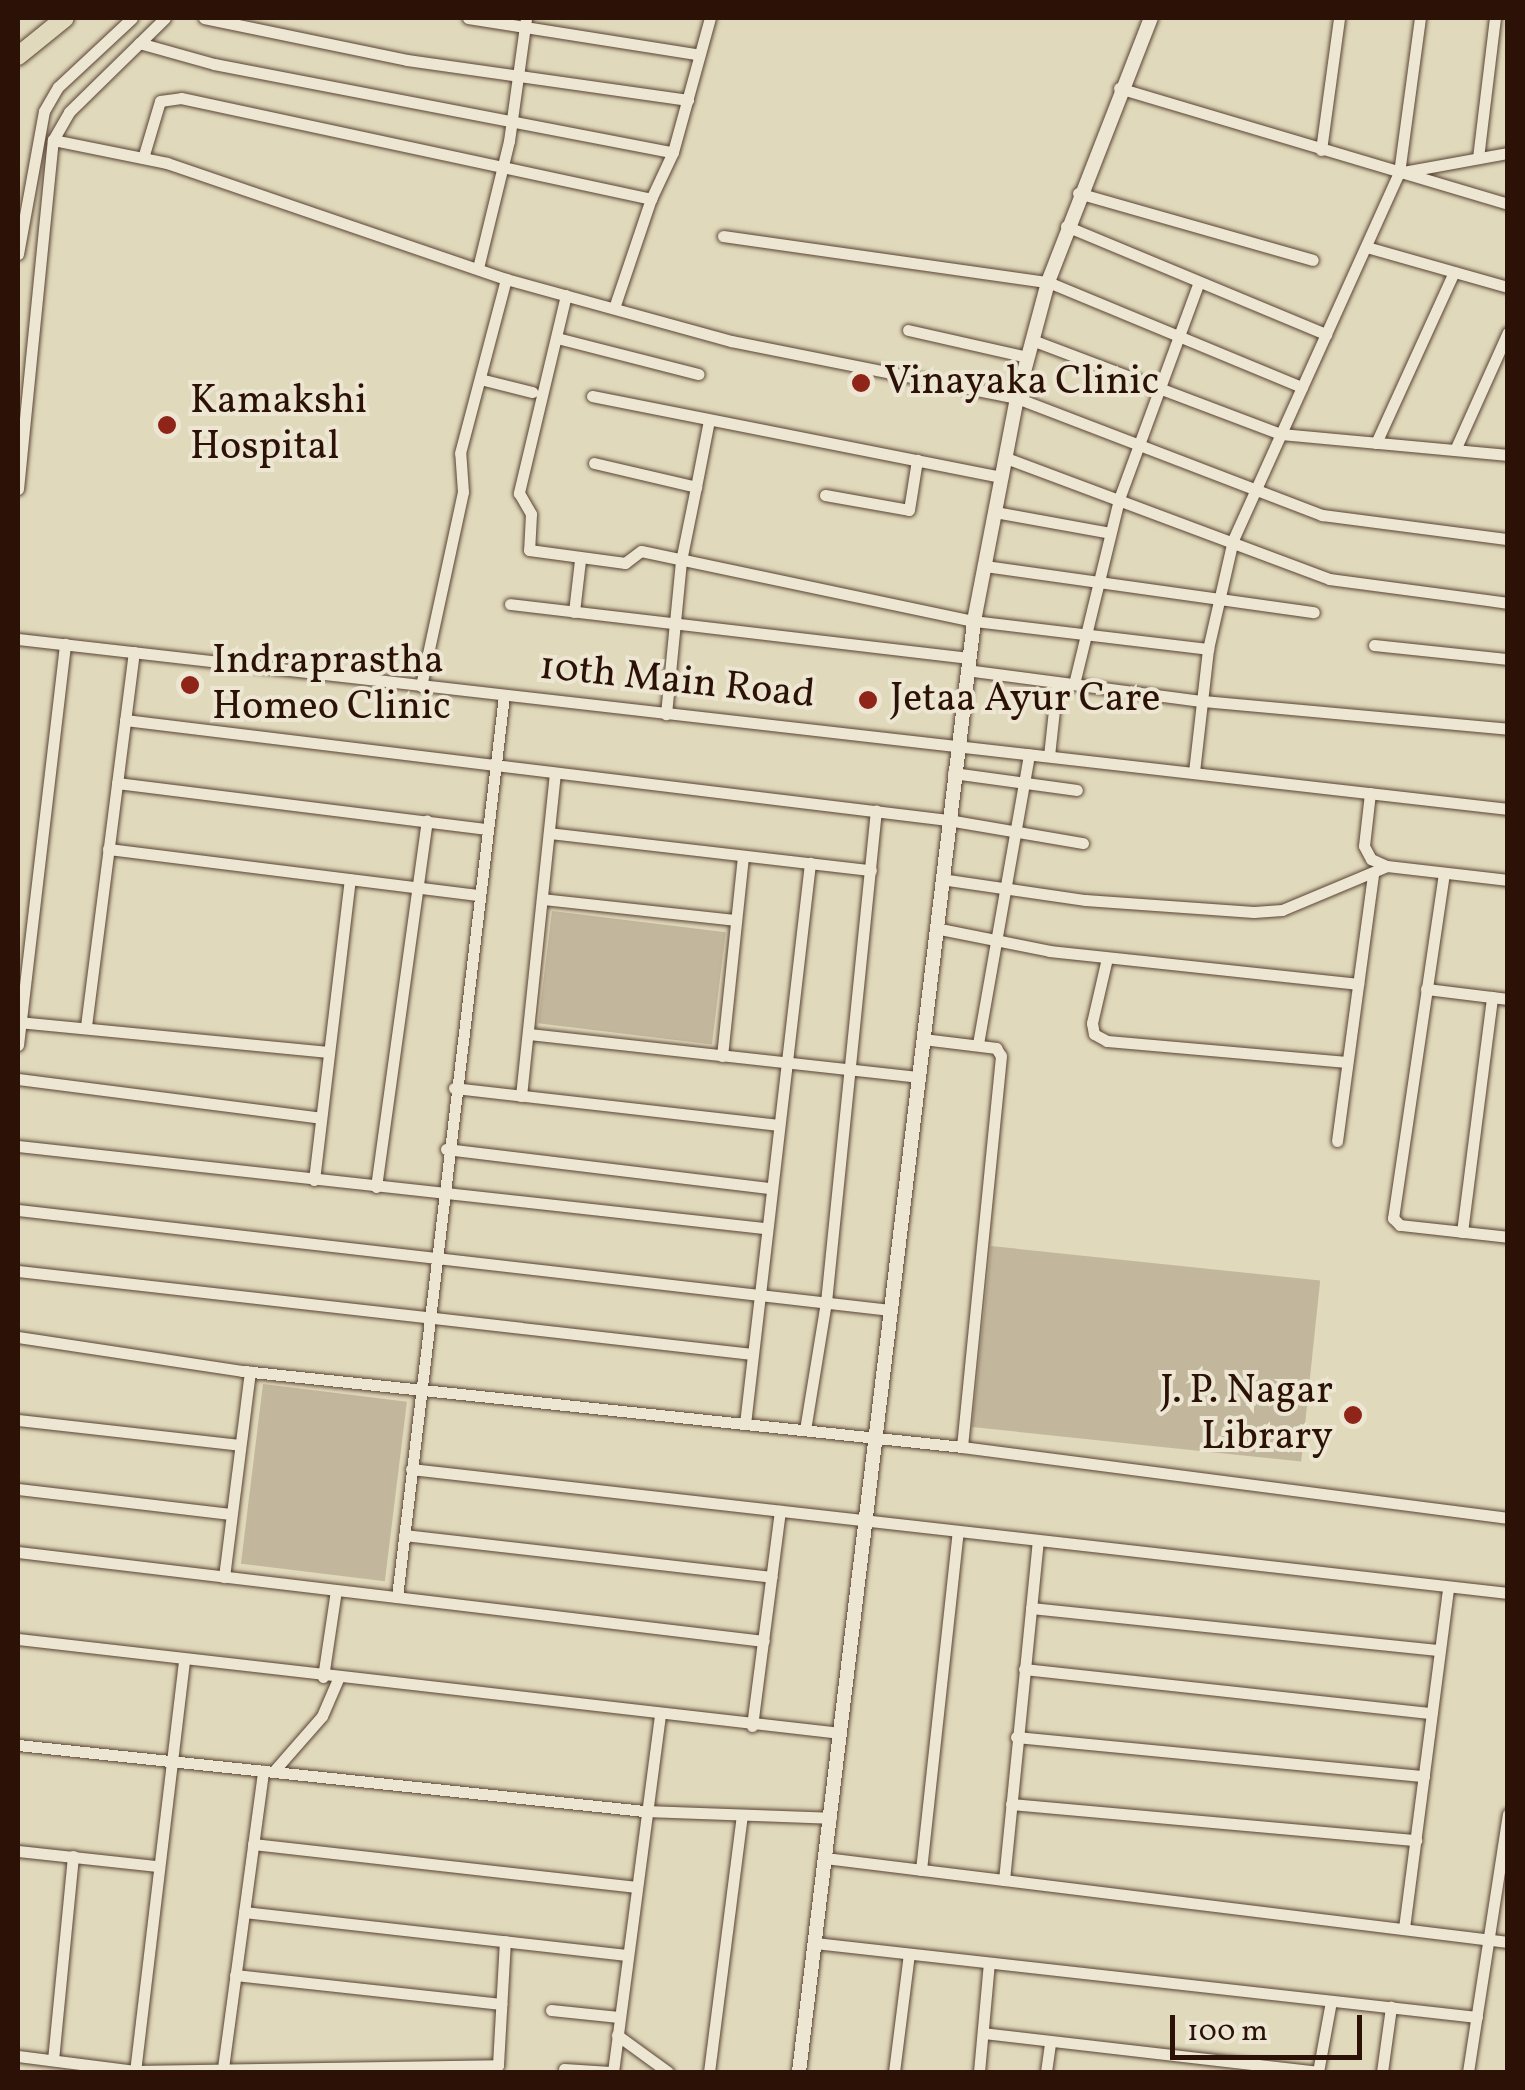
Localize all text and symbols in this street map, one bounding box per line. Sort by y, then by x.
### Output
place label: Vinayaka Clinic [884,359,1159,407]
marker: Vinayaka Clinic [848,370,874,396]
place label: Kamakshi Hospital [190,378,367,472]
marker: Kamakshi Hospital [154,412,180,438]
place label: Indraprastha Homeo Clinic [212,638,451,732]
street label: 10th Main Road [537,644,817,720]
marker: Indraprastha Homeo Clinic [177,672,203,698]
place label: Jetaa Ayur Care [890,676,1160,724]
marker: Jetaa Ayur Care [855,687,881,713]
place label: J. P. Nagar Library [1160,1368,1333,1462]
marker: J. P. Nagar Library [1342,1404,1364,1426]
scale bar [1175,1995,1368,2057]
text: 100 m [1187,2011,1268,2053]

